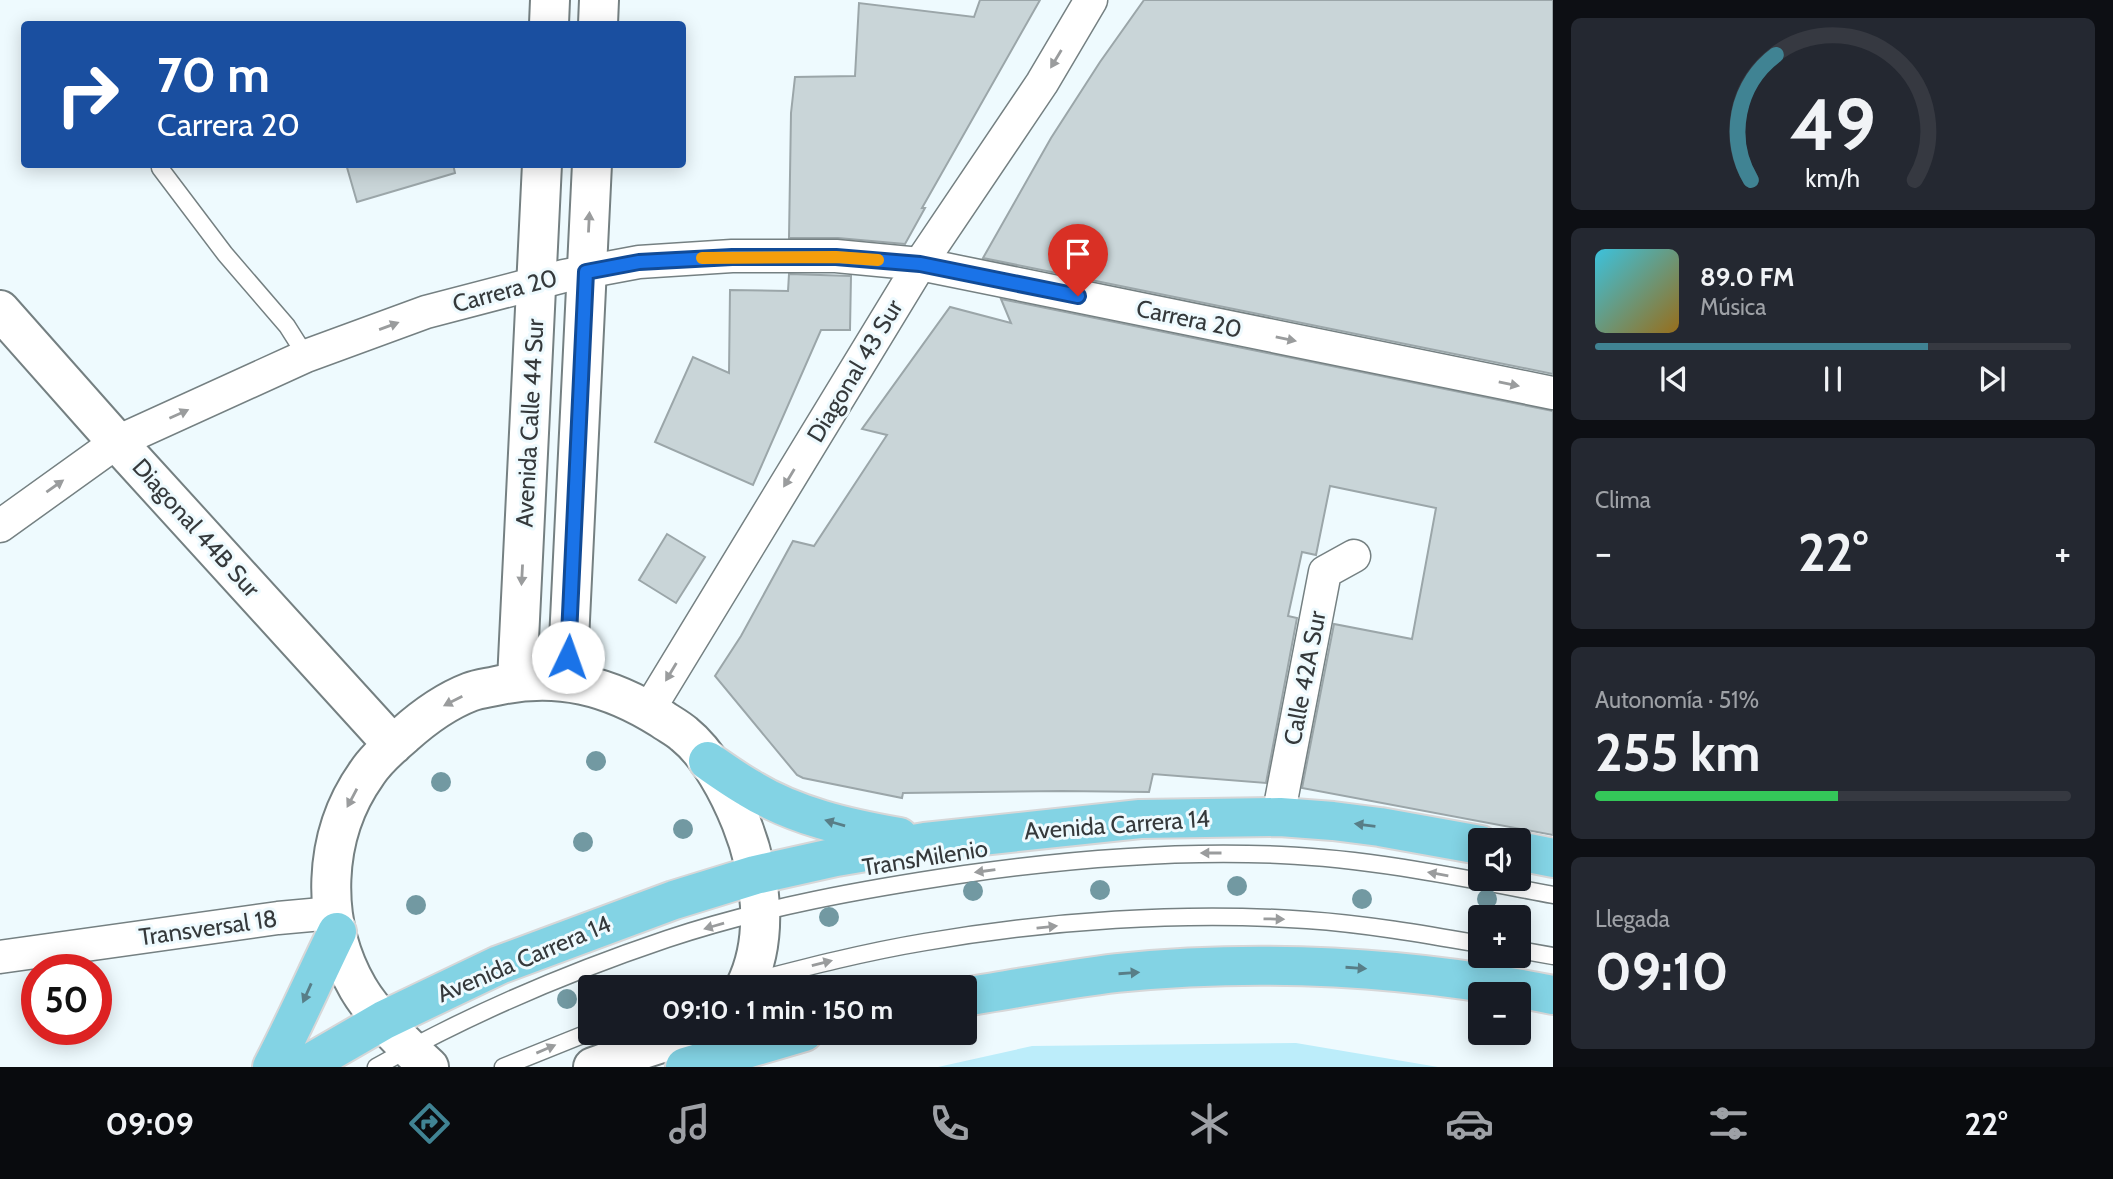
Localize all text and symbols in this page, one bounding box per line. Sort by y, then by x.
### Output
text: 70 m [157,45,270,104]
icon: right [42,49,133,140]
one-way arrow [1050,49,1063,68]
text: 49 [1790,80,1876,168]
text: Carrera 20 [157,105,300,144]
text: km/h [1806,163,1860,193]
one-way arrow [583,211,594,233]
pin [1048,224,1108,296]
icon: arrive [1059,235,1097,273]
text: 89.0 FM [1700,261,1795,293]
street label: Carrera 20 [449,263,560,318]
street label: Carrera 20 [1134,293,1245,344]
text: Música [1700,293,1766,321]
street label: Diagonal 43 Sur [801,294,909,447]
street label: Avenida Calle 44 Sur [510,317,549,528]
one-way arrow [378,320,399,331]
one-way arrow [1275,333,1297,344]
icon: previous [1655,360,1693,398]
icon: pause [1814,360,1852,398]
icon: next [1973,360,2011,398]
one-way arrow [1498,379,1520,390]
one-way arrow [169,408,190,419]
street label: Diagonal 44B Sur [127,452,266,603]
one-way arrow [783,468,796,487]
one-way arrow [46,479,64,493]
text: Clima [1595,486,1651,514]
text: 22° [1798,521,1868,584]
text: − [1595,529,1612,576]
text: + [2054,529,2071,576]
one-way arrow [517,565,528,587]
street label: Calle 42A Sur [1277,608,1332,747]
position arrow [531,620,605,694]
one-way arrow [665,663,678,682]
text: Autonomía · 51% [1595,686,1759,714]
one-way arrow [442,694,462,706]
text: 255 km [1595,721,1760,784]
one-way arrow [346,789,358,808]
street label: Avenida Carrera 14 [1023,804,1211,845]
one-way arrow [824,817,845,827]
one-way arrow [1354,819,1376,830]
map controls [1468,828,1531,1045]
button: sound [1468,828,1531,891]
street label: TransMilenio [860,833,990,882]
one-way arrow [1200,847,1222,859]
one-way arrow [974,866,996,877]
one-way arrow [1427,868,1449,879]
street label: Transversal 18 [137,903,279,952]
button: + [1468,905,1531,968]
text: Llegada [1595,905,1670,933]
street label: Avenida Carrera 14 [433,909,615,1008]
one-way arrow [1263,914,1285,925]
one-way arrow [703,921,725,932]
one-way arrow [1036,921,1058,932]
text: 09:10 [1595,940,1728,1003]
speed limit sign: 50 [21,954,112,1045]
one-way arrow [812,957,834,968]
one-way arrow [1345,962,1367,973]
one-way arrow [1118,967,1140,978]
button: − [1468,982,1531,1045]
one-way arrow [301,983,312,1004]
text: 09:10 · 1 min · 150 m [662,994,893,1026]
one-way arrow [536,1043,557,1054]
icon: directions [405,1099,454,1148]
icon: music [665,1099,714,1148]
icon: phone [925,1099,974,1148]
icon: climate [1185,1099,1234,1148]
icon: car [1445,1099,1494,1148]
icon: filters [1704,1099,1753,1148]
text: 09:09 [105,1104,194,1143]
text: 22° [1964,1104,2008,1143]

